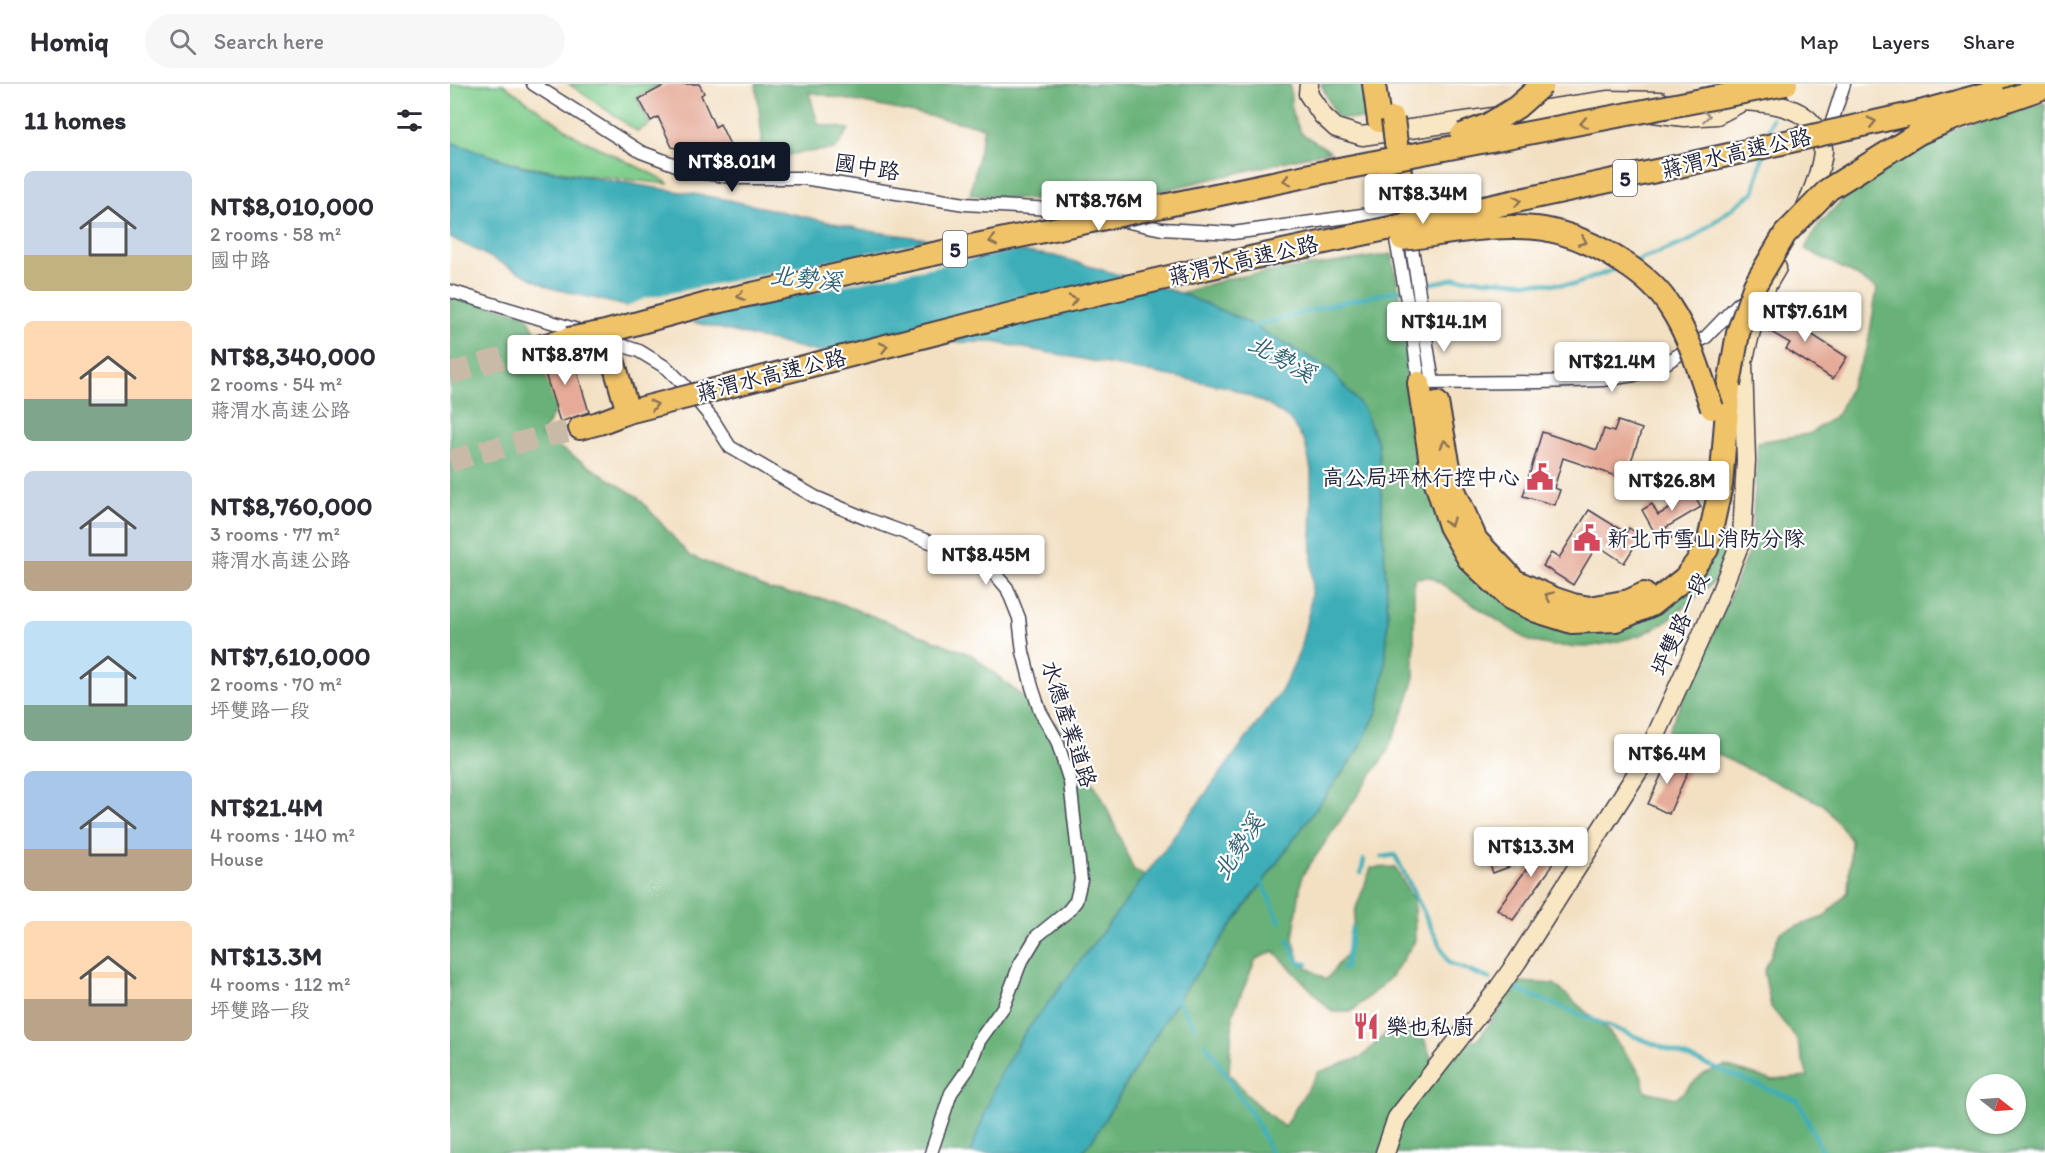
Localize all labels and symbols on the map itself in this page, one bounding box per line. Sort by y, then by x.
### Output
one-way arrow [1702,109,1711,122]
one-way arrow [1579,116,1588,128]
one-way arrow [1867,117,1877,130]
street label: 蔣渭水高速公路 [1658,123,1814,183]
pin: NT$8.01M [670,142,794,193]
street label: 國中路 [832,149,902,185]
road number: 5 [1613,160,1637,196]
one-way arrow [1282,173,1292,186]
pin: NT$8.34M [1361,174,1485,225]
pin: NT$8.76M [1037,181,1161,232]
one-way arrow [1512,195,1522,208]
street label: 蔣渭水高速公路 [1165,230,1321,290]
road number: 5 [943,231,967,267]
one-way arrow [988,234,998,247]
one-way arrow [1576,234,1587,246]
water label: 北勢溪 [769,260,845,296]
one-way arrow [736,289,746,302]
pin: NT$7.61M [1743,292,1867,343]
one-way arrow [1068,294,1078,307]
pin: NT$14.1M [1382,302,1506,353]
water label: 北勢溪 [1243,328,1322,389]
pin: NT$8.87M [503,335,627,386]
one-way arrow [879,341,889,354]
pin: NT$21.4M [1550,342,1674,393]
street label: 蔣渭水高速公路 [693,343,849,407]
one-way arrow [649,400,659,412]
one-way arrow [1439,439,1452,449]
pin: NT$26.8M [1610,461,1734,512]
public building icon: 高公局坪林行控中心 [1525,462,1555,492]
place label: 高公局坪林行控中心 [1322,464,1520,491]
one-way arrow [1442,516,1455,527]
public building icon: 新北市雪山消防分隊 [1572,523,1602,553]
place label: 新北市雪山消防分隊 [1607,525,1805,552]
pin: NT$8.45M [924,535,1048,586]
street label: 坪雙路一段 [1645,568,1715,680]
one-way arrow [1544,592,1555,604]
street label: 水德產業道路 [1036,657,1102,791]
pin: NT$6.4M [1612,734,1722,785]
water label: 北勢溪 [1206,807,1271,885]
pin: NT$13.3M [1469,827,1593,878]
restaurant icon: 樂也私廚 [1351,1011,1381,1041]
place label: 樂也私廚 [1386,1013,1474,1040]
north arrow [1966,1074,2026,1134]

